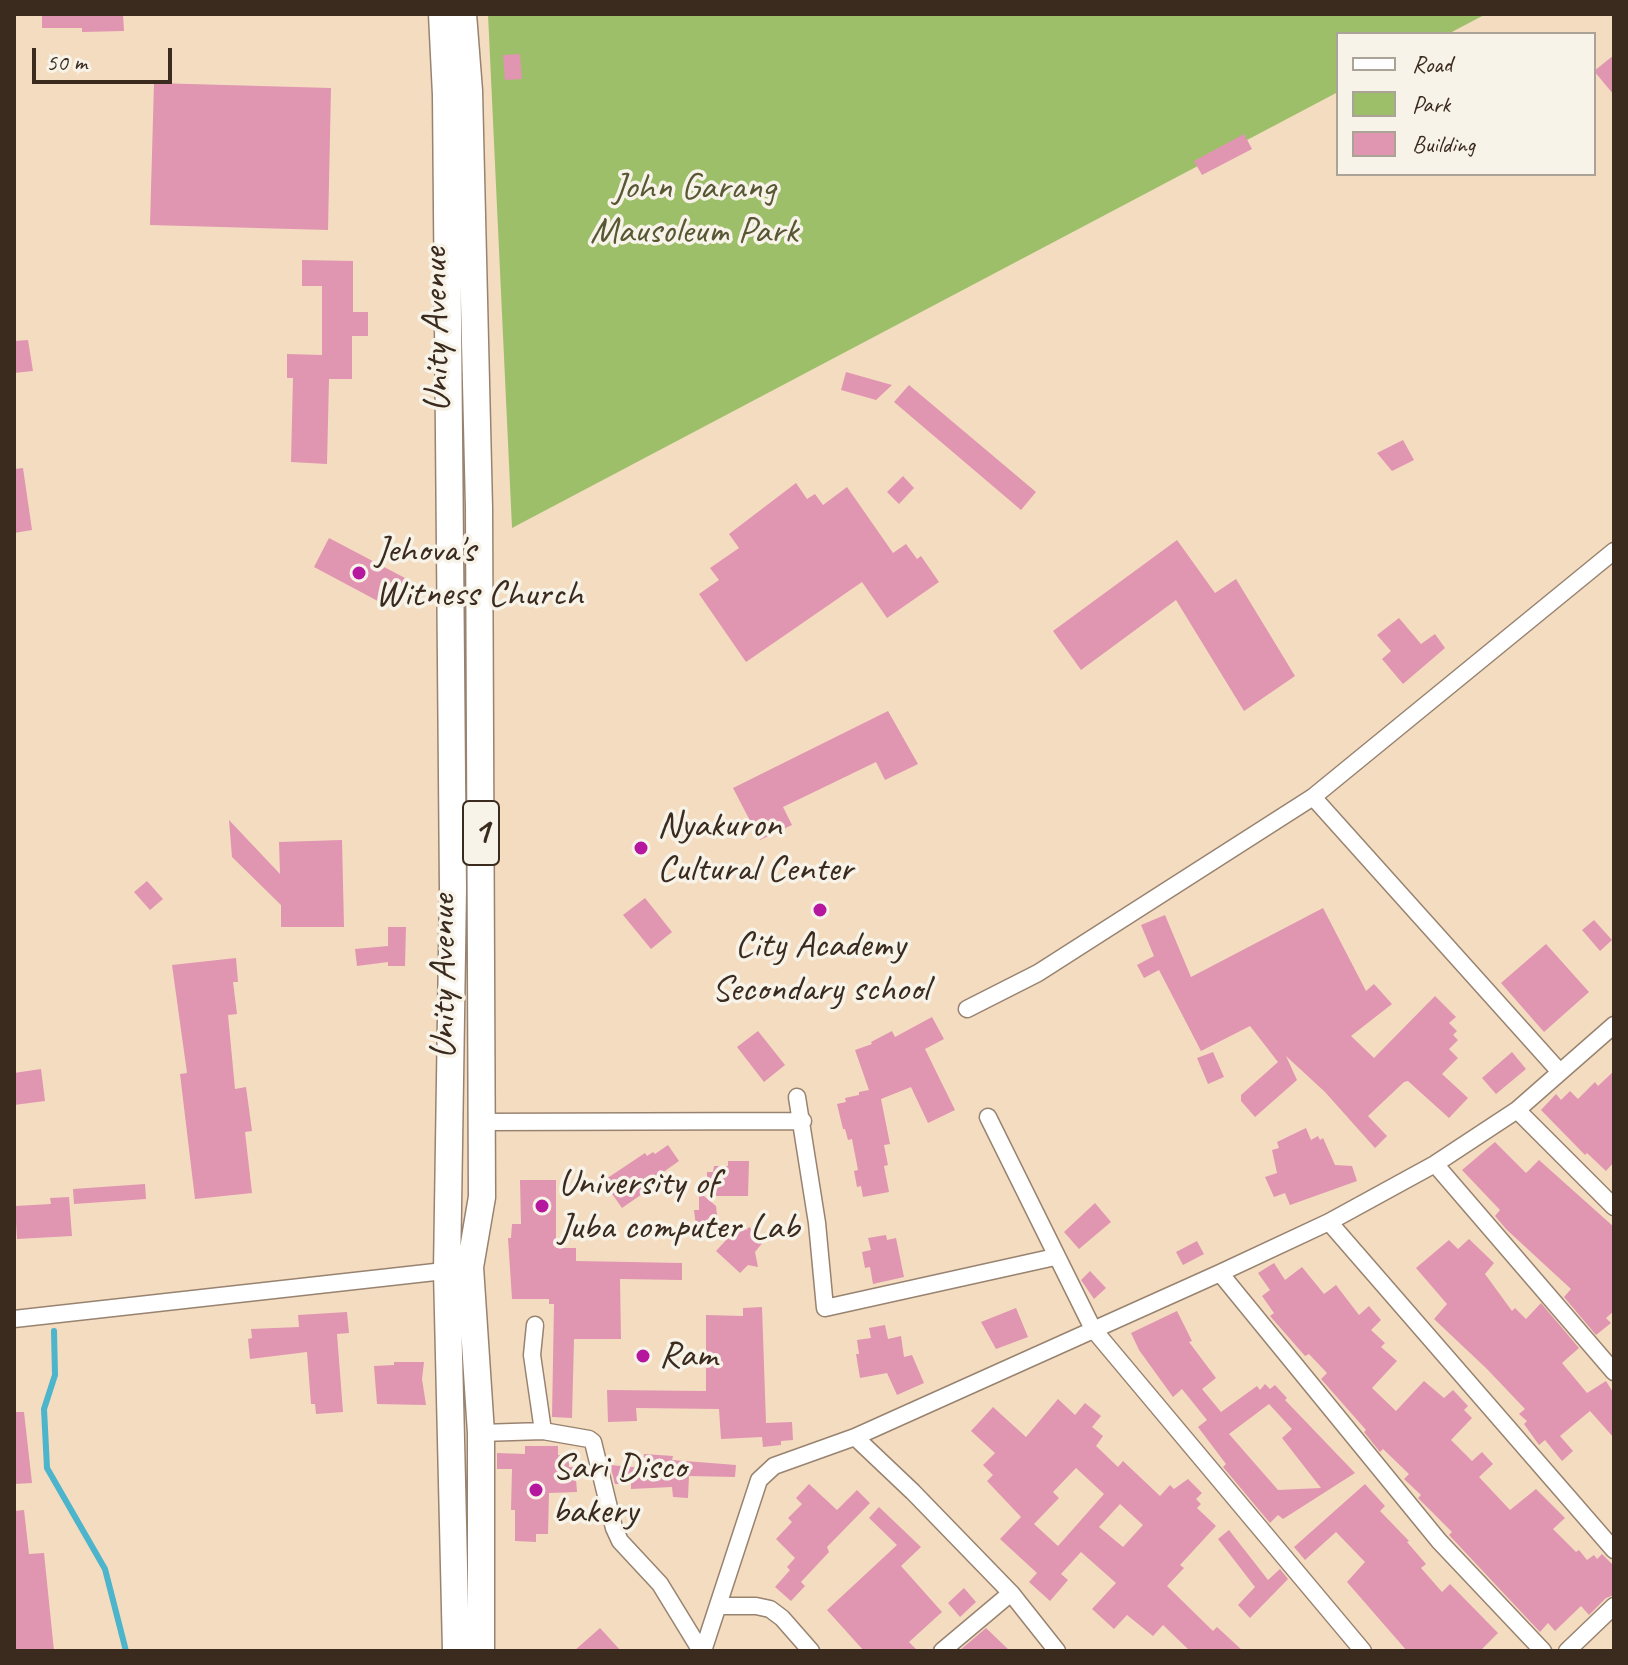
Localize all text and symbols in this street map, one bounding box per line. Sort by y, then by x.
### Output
scale bar [36,32,176,82]
legend [1336,32,1596,176]
text: 50 m [46,47,87,77]
text: Road [1412,49,1452,79]
text: Park [1412,89,1450,119]
text: Building [1412,129,1475,159]
park label: John Garang Mausoleum Park [590,165,798,254]
street label: Unity Avenue [413,247,461,413]
place label: Jehova's Witness Church [375,528,583,618]
marker: Jehova's Witness Church [350,564,368,582]
road number: 1 [463,801,499,865]
place label: Nyakuron Cultural Center [657,803,853,892]
marker: Nyakuron Cultural Center [632,839,650,857]
street label: Unity Avenue [421,895,467,1059]
marker: City Academy Secondary school [811,901,829,919]
place label: City Academy Secondary school [711,923,929,1012]
place label: University of Juba computer Lab [558,1161,799,1250]
marker: University of Juba computer Lab [533,1197,551,1215]
place label: Ram [659,1333,717,1379]
marker: Ram [634,1347,652,1365]
place label: Sari Disco bakery [552,1445,686,1534]
marker: Sari Disco bakery [527,1481,545,1499]

